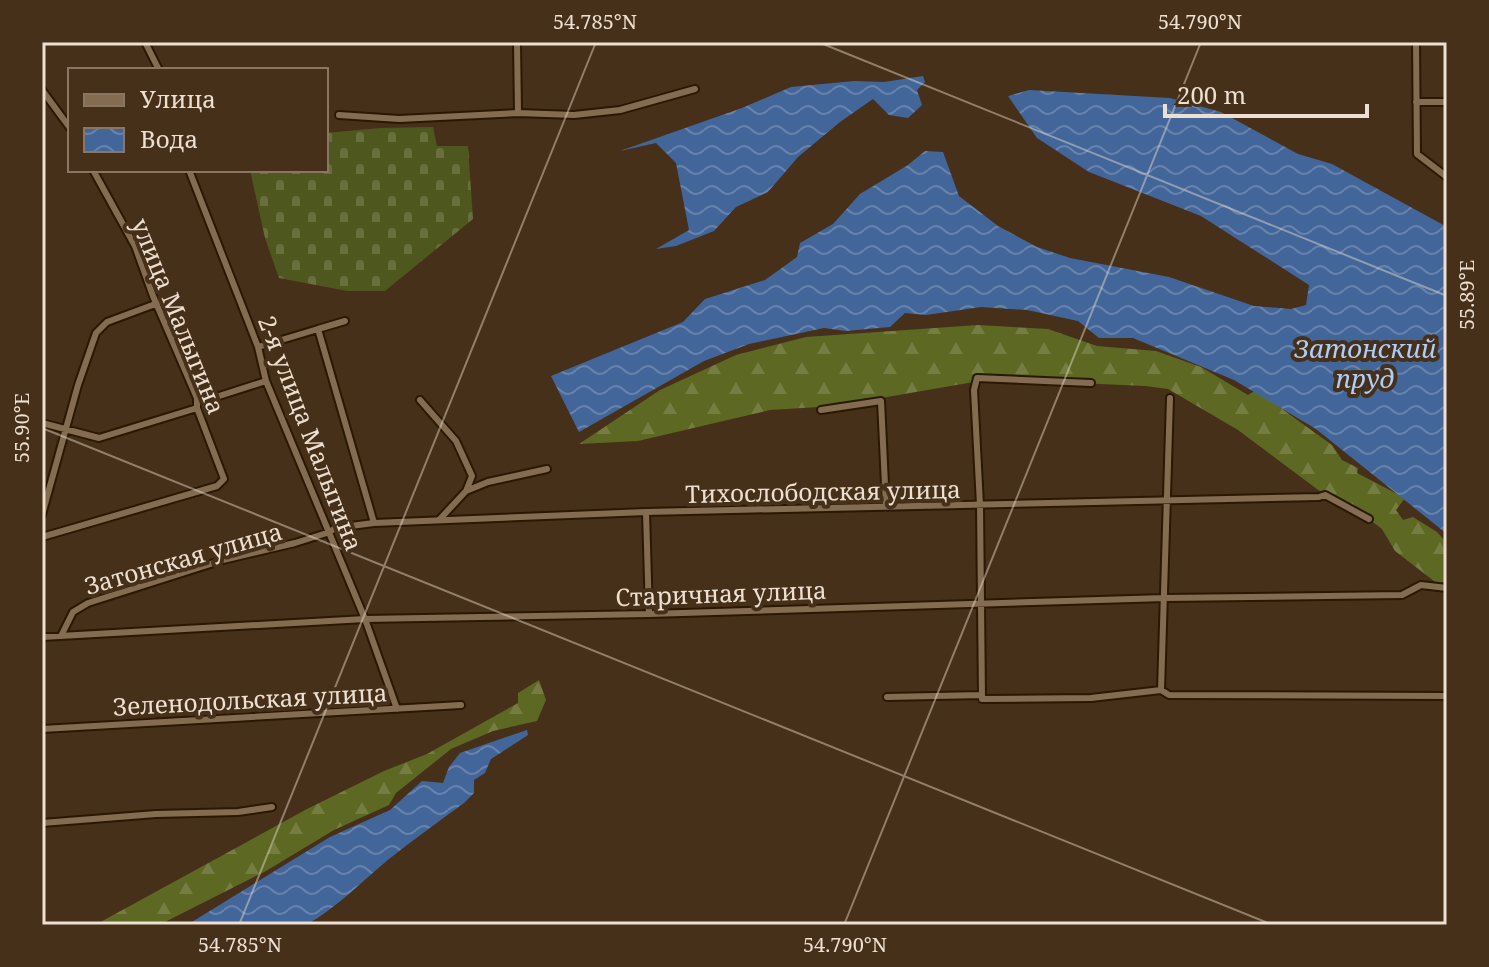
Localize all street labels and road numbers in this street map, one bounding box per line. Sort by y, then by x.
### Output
street label: улица Малыгина [125,213,233,419]
street label: 2-я улица Малыгина [251,311,371,555]
street label: Тихослободская улица [685,472,961,510]
street label: Затонская улица [80,514,286,602]
street label: Старичная улица [615,573,827,613]
street label: Зеленодольская улица [112,675,388,723]

